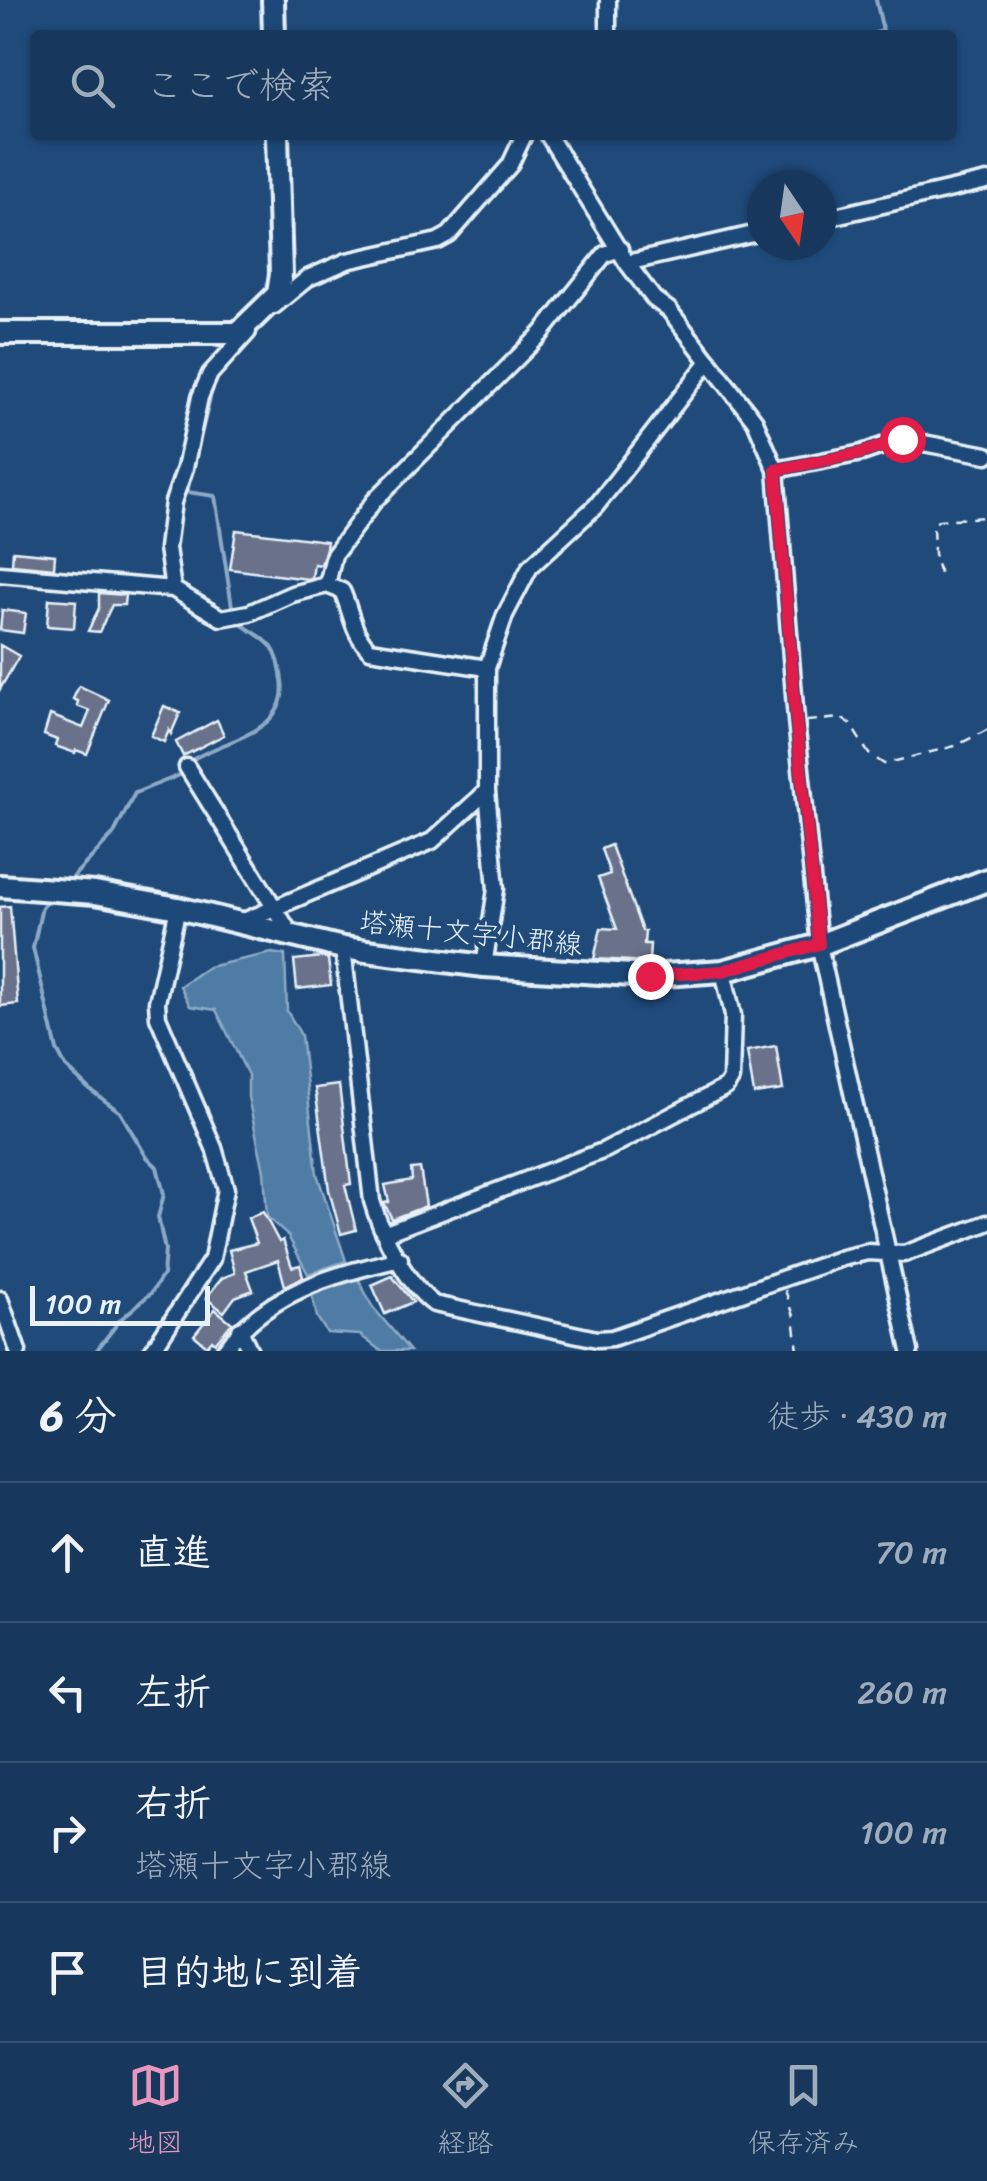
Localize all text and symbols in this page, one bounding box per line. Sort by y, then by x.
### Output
search box [30,30,957,140]
text: ここで検索 [145,52,335,119]
icon: search [65,58,120,113]
north arrow [747,170,837,260]
route start [880,417,926,463]
street label: 塔瀬十文字小郡線 [357,897,585,969]
route end [628,954,674,1000]
text: 100 m [45,1279,121,1328]
scale bar [30,1281,210,1326]
text: 6 分 [40,1379,117,1453]
text: 徒歩 · 430 m [767,1388,947,1445]
text: 直進 [135,1519,211,1586]
text: 70 m [876,1524,947,1581]
icon: ahead [40,1525,95,1580]
text: 左折 [135,1659,211,1726]
text: 260 m [857,1664,947,1721]
icon: left [40,1665,95,1720]
text: 右折 [135,1770,211,1837]
text: 100 m [860,1804,947,1861]
icon: right [40,1805,95,1860]
text: 塔瀬十文字小郡線 [135,1837,391,1894]
text: 目的地に到着 [135,1939,363,2006]
icon: arrive [40,1945,95,2000]
tab: 地図 [127,2058,183,2167]
tab: 経路 [437,2058,494,2167]
tab: 保存済み [748,2058,860,2167]

